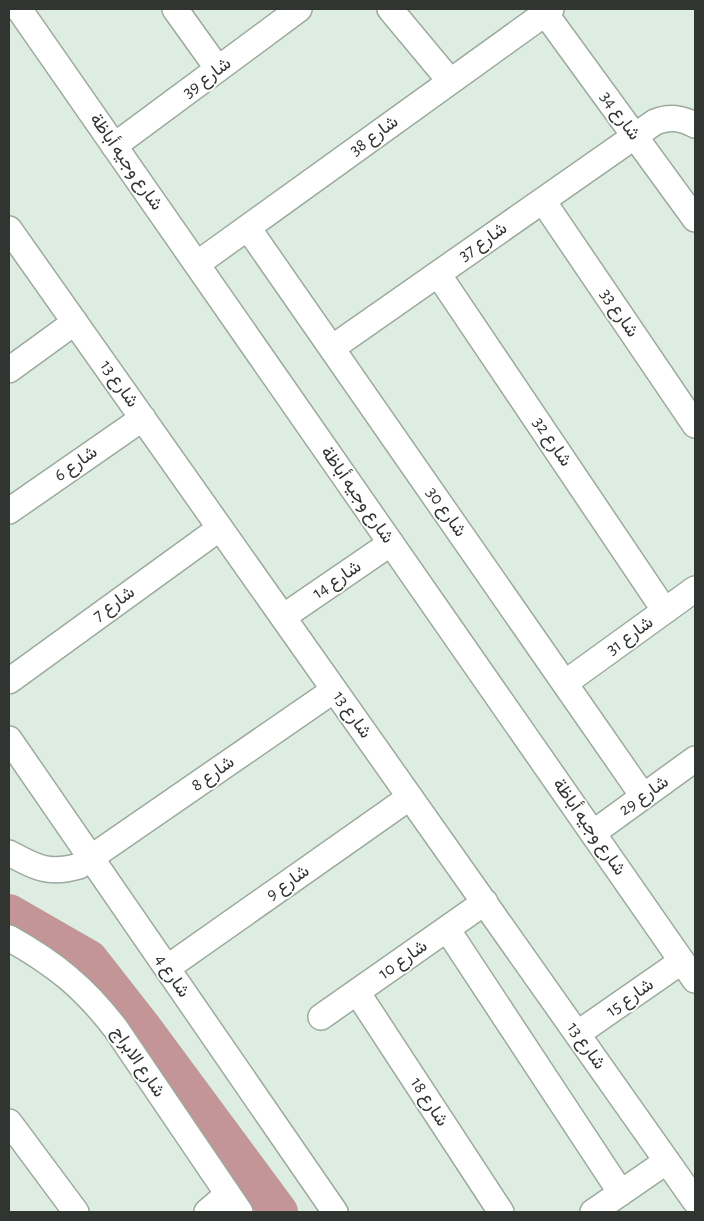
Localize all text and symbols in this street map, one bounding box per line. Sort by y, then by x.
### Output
street label: شارع 39 [180,54,236,103]
street label: شارع 34 [595,88,644,145]
street label: شارع وجيه أباظة [84,109,168,215]
street label: شارع 38 [346,113,403,161]
street label: شارع 37 [456,219,511,267]
street label: شارع 33 [595,286,642,342]
street label: شارع 13 [95,357,142,412]
street label: شارع 32 [528,414,575,471]
street label: شارع وجيه أباظة [315,442,399,548]
street label: شارع 6 [51,443,102,487]
street label: شارع 30 [421,484,469,541]
street label: شارع 14 [310,557,366,604]
street label: شارع 7 [90,583,139,627]
street label: شارع 31 [603,613,658,660]
street label: شارع 13 [328,688,375,743]
street label: شارع 8 [188,753,239,797]
street label: شارع 29 [616,773,673,821]
street label: شارع وجيه أباظة [547,774,631,880]
street label: شارع 9 [263,862,314,906]
street label: شارع 10 [375,937,432,985]
street label: شارع 4 [149,951,193,1002]
street label: شارع 15 [603,975,658,1022]
street label: شارع 13 [562,1019,609,1074]
street label: شارع الابراج [106,1023,168,1102]
street label: شارع 18 [405,1074,451,1131]

